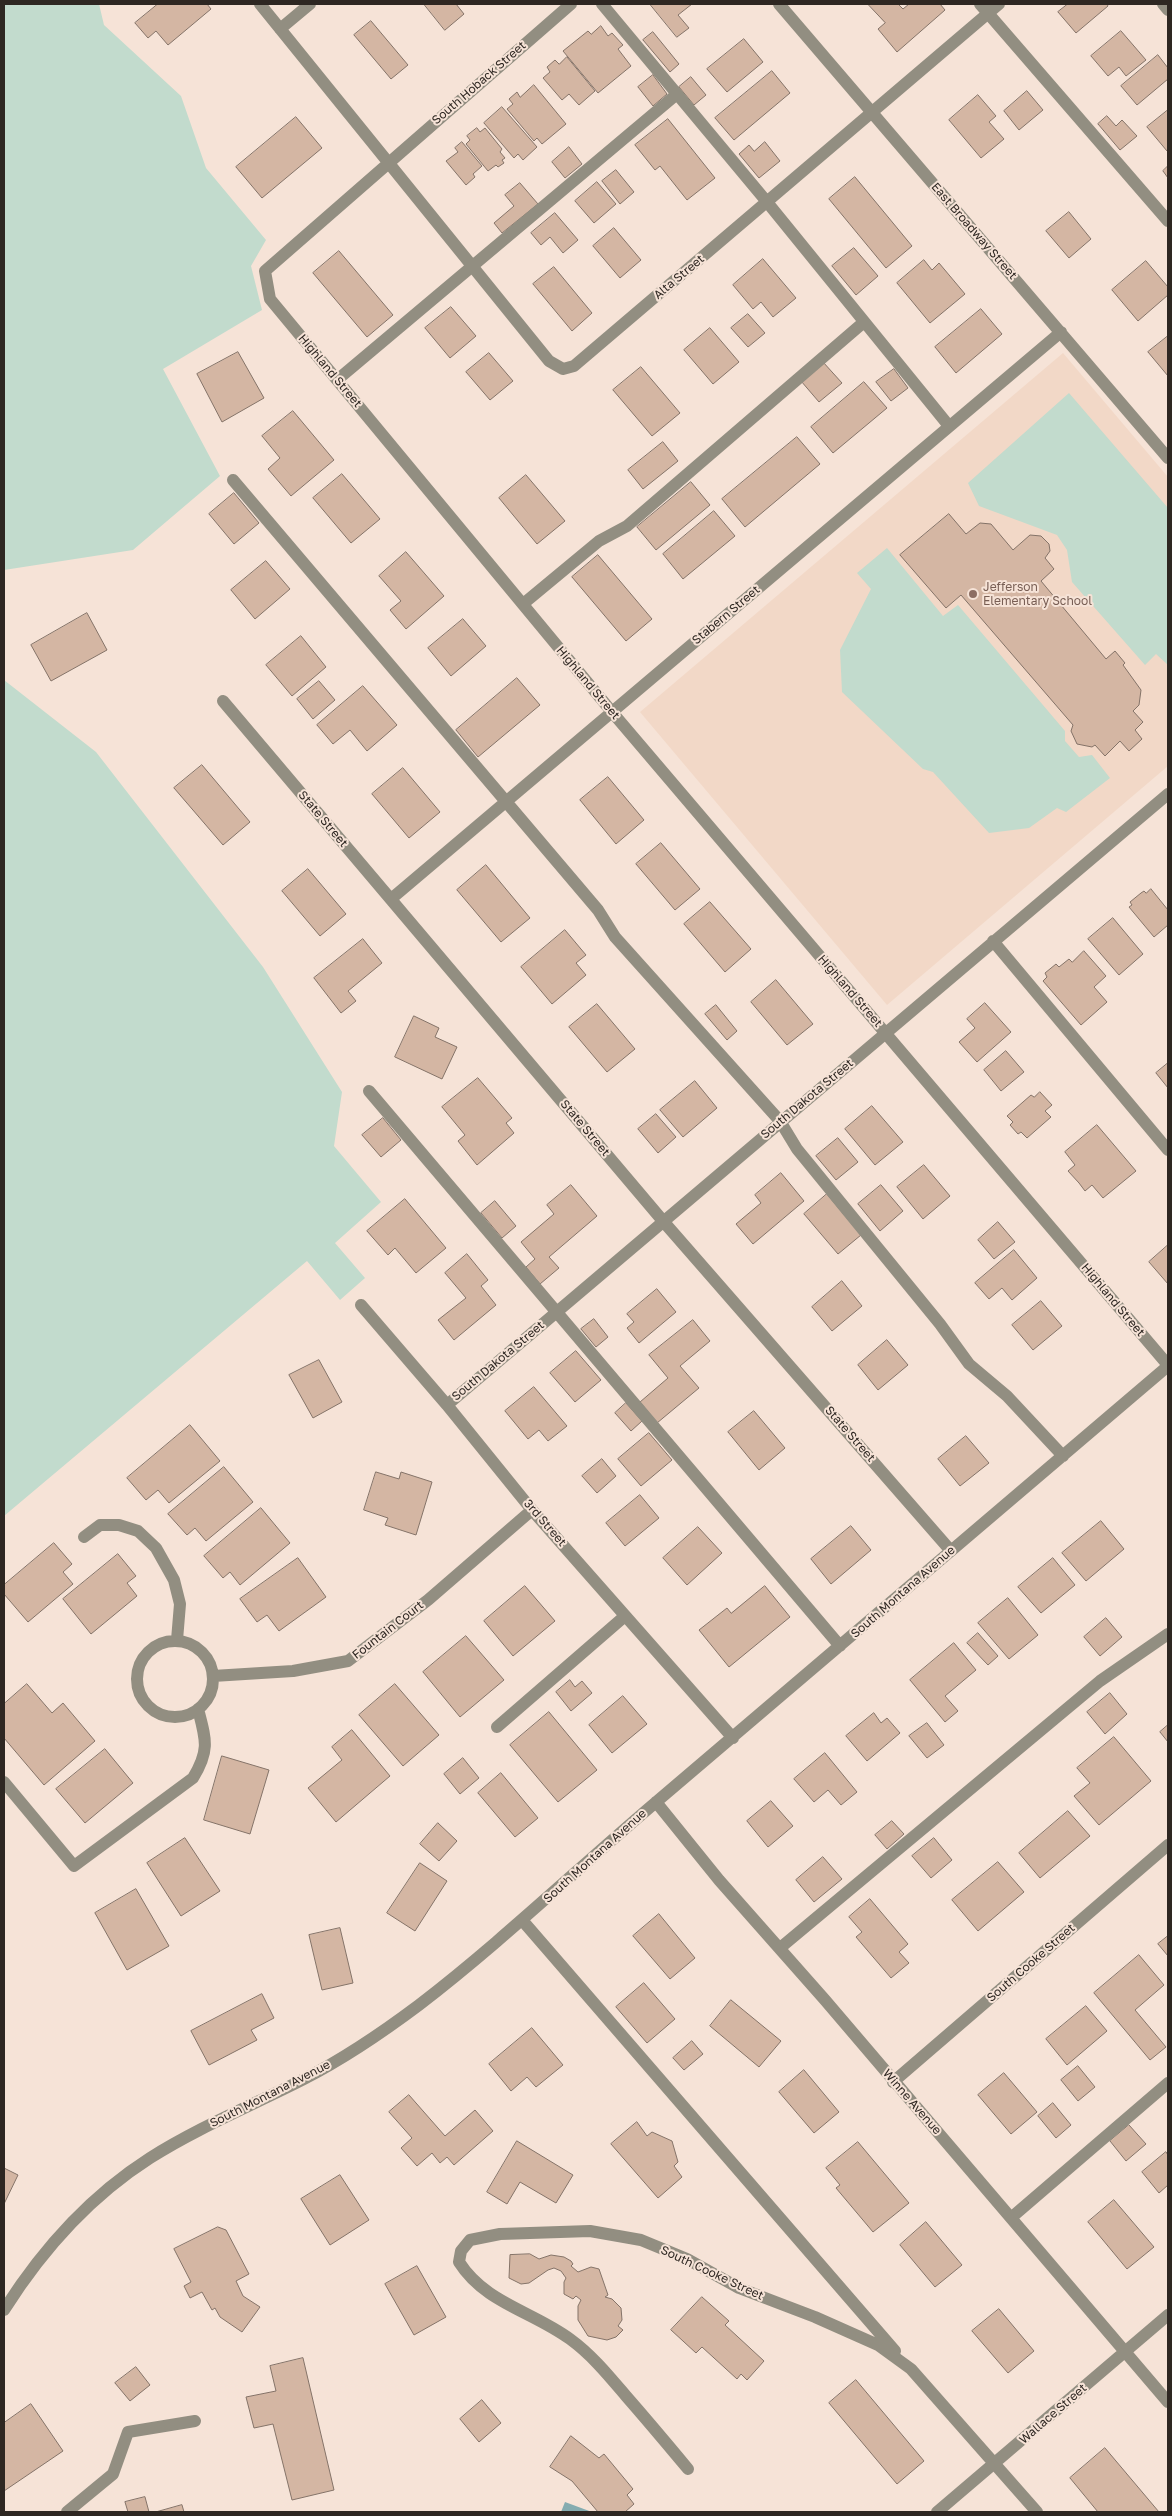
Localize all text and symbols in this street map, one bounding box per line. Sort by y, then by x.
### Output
street label: South Hoback Street [429,38,529,128]
street label: East Broadway Street [928,180,1020,282]
street label: Alta Street [651,252,707,302]
street label: Highland Street [295,332,365,410]
place label: Jefferson Elementary School [983,580,1092,608]
street label: Stabern Street [689,583,763,647]
marker: Jefferson Elementary School [967,588,979,600]
street label: Highland Street [553,644,623,722]
street label: State Street [295,788,351,850]
street label: Highland Street [815,952,885,1030]
street label: South Dakota Street [758,1056,856,1142]
street label: State Street [557,1097,613,1159]
street label: Highland Street [1078,1261,1148,1339]
street label: South Dakota Street [449,1318,547,1404]
street label: State Street [822,1403,878,1465]
street label: 3rd Street [521,1497,569,1549]
street label: South Montana Avenue [848,1543,958,1641]
street label: Fountain Court [350,1598,426,1662]
street label: South Montana Avenue [541,1806,649,1906]
street label: South Cooke Street [984,1921,1078,2005]
street label: South Montana Avenue [207,2057,333,2131]
street label: Winne Avenue [880,2066,944,2138]
street label: South Cooke Street [658,2243,766,2303]
street label: Wallace Street [1016,2381,1090,2447]

